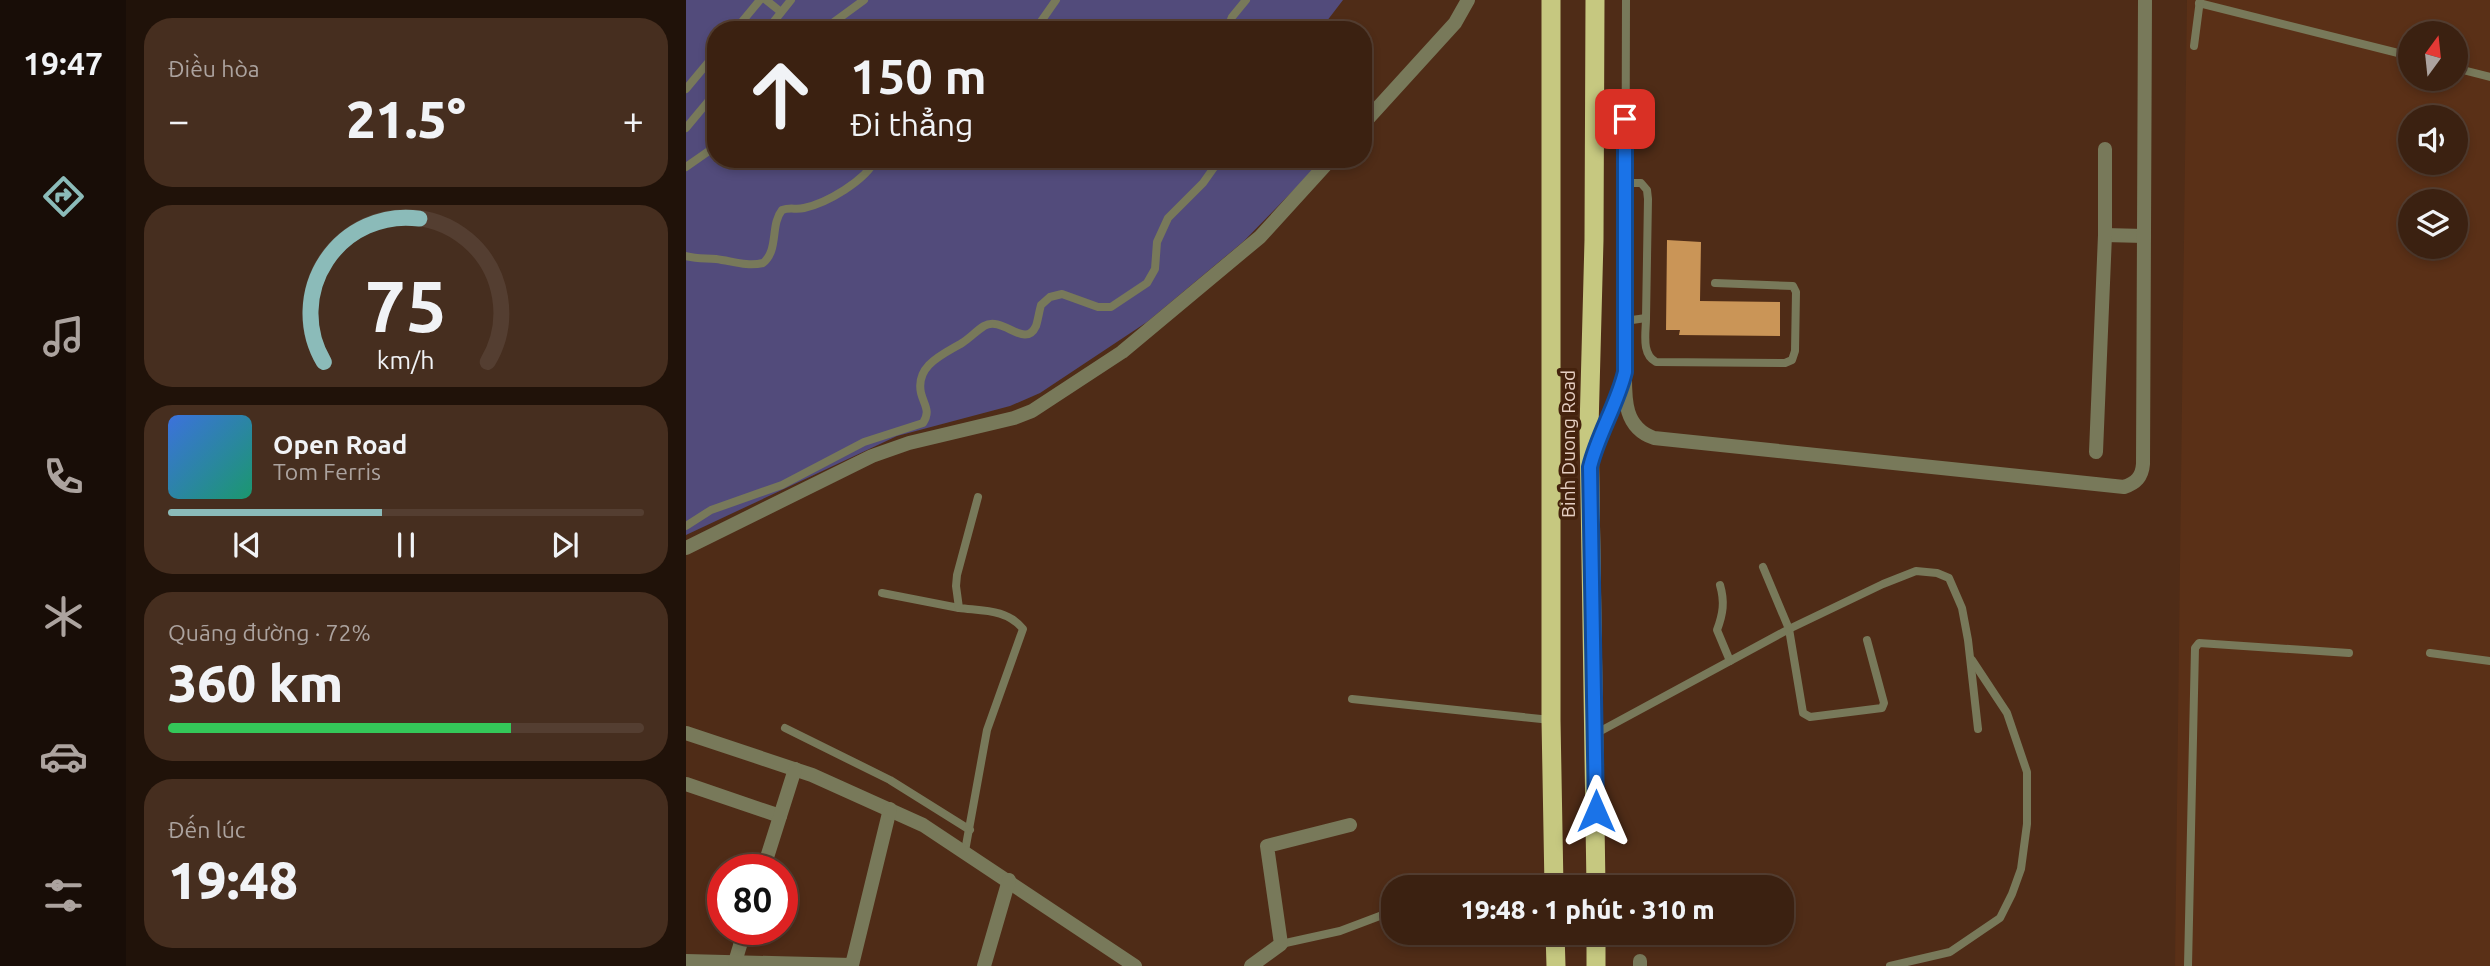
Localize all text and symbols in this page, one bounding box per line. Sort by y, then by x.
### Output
north arrow [2398,21,2468,91]
map controls [2398,21,2468,259]
text: 19:47 [23,45,103,81]
text: 150 m [850,48,987,103]
icon: ahead [735,49,826,140]
text: Điều hòa [168,56,260,81]
pin [1595,89,1655,149]
text: 21.5° [346,90,466,148]
text: − [168,99,189,141]
text: + [623,99,644,141]
icon: arrive [1606,100,1644,138]
button: sound [2398,105,2468,175]
text: Đi thẳng [850,106,973,142]
icon: directions [39,172,88,221]
button: layers [2398,189,2468,259]
text: 75 [365,264,447,346]
icon: music [39,312,88,361]
text: km/h [377,346,435,374]
street label: Binh Duong Road [1557,370,1579,518]
text: Open Road [273,430,407,459]
icon: phone [39,452,88,501]
text: Tom Ferris [273,459,381,484]
icon: previous [228,526,266,564]
icon: pause [387,526,425,564]
icon: next [546,526,584,564]
icon: climate [39,592,88,641]
text: Quãng đường · 72% [168,620,371,645]
text: 360 km [168,654,343,712]
icon: car [39,732,88,781]
position arrow [1559,774,1633,848]
text: Đến lúc [168,817,246,842]
text: 19:48 [168,851,298,909]
speed limit sign: 80 [707,854,798,945]
icon: filters [39,871,88,920]
text: 19:48 · 1 phút · 310 m [1460,895,1715,924]

